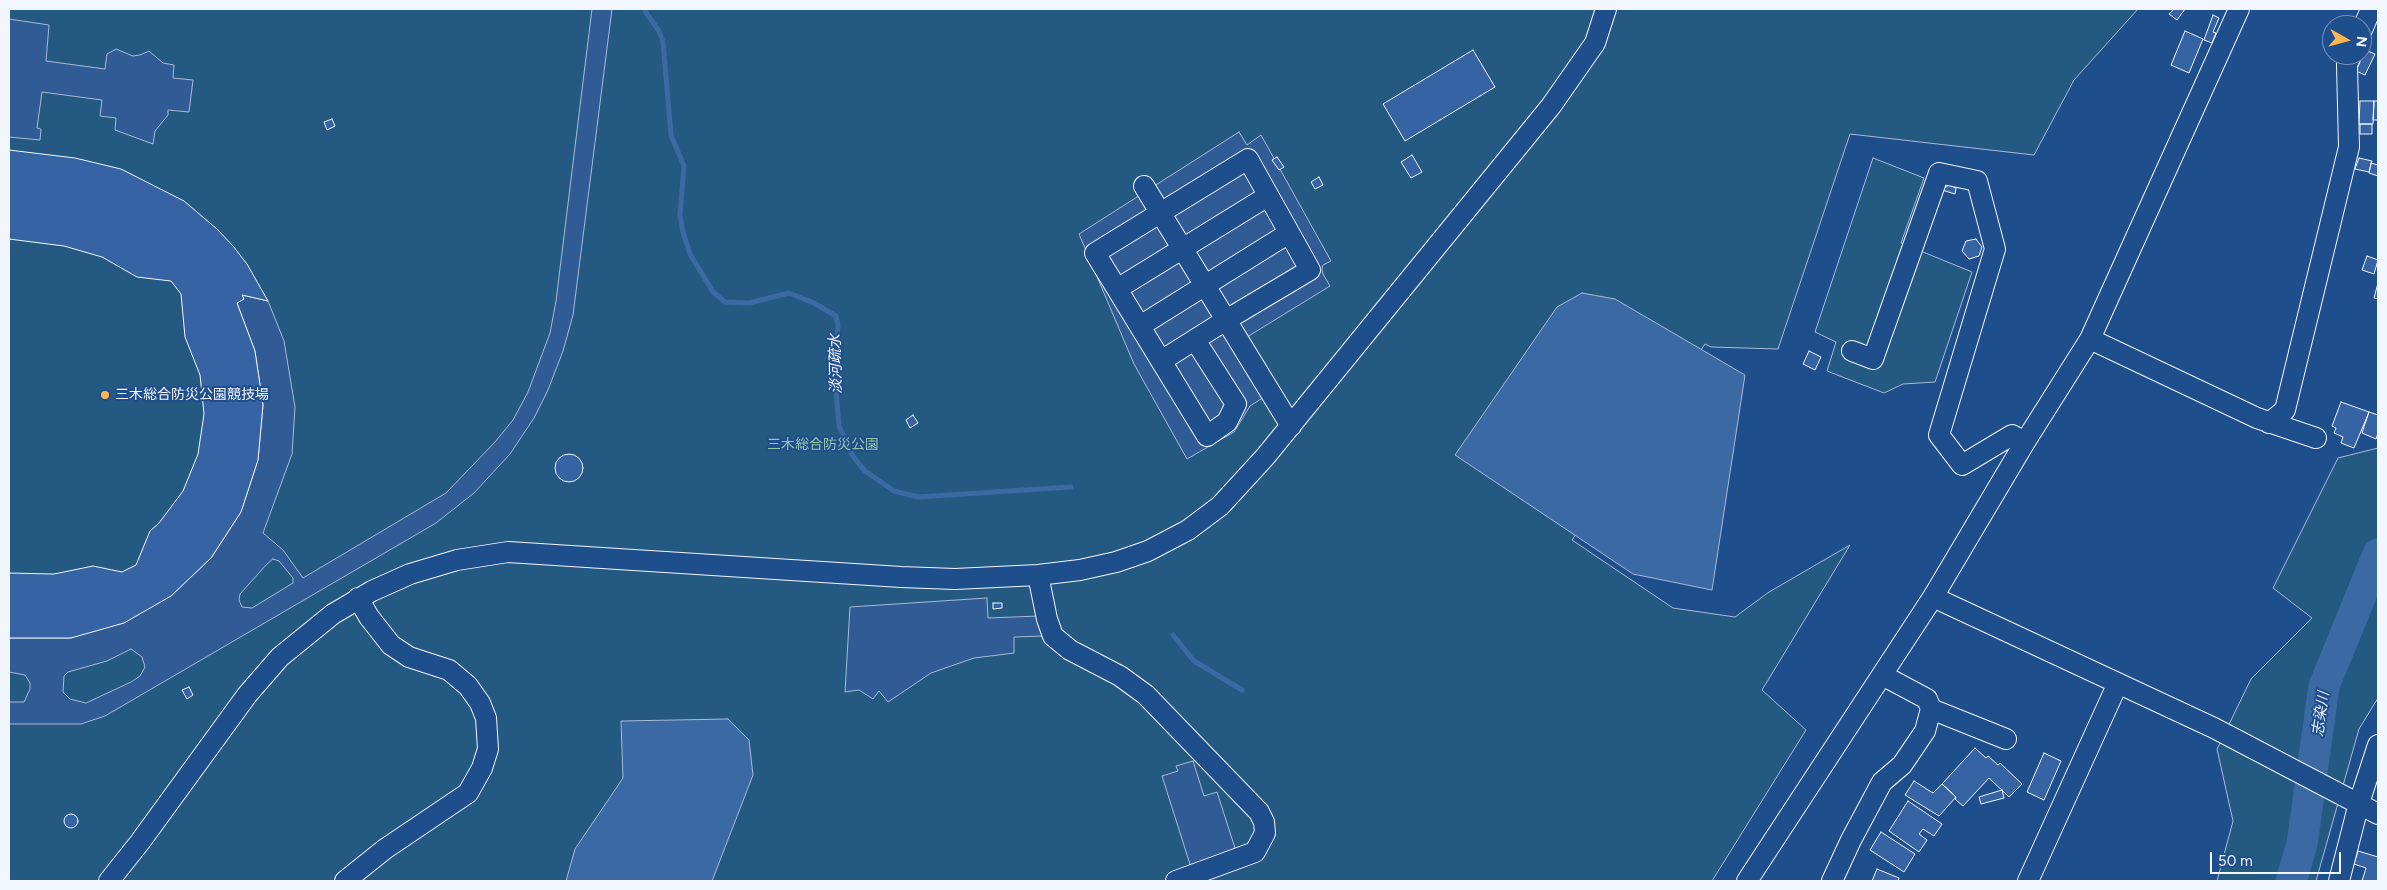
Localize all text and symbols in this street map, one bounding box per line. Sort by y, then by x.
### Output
north arrow [2322,15,2372,65]
text: N [2352,35,2370,48]
water label: 淡河疏水 [826,334,846,394]
place label: 三木総合防災公園競技場 [115,387,269,403]
marker: 三木総合防災公園競技場 [99,389,111,401]
park label: 三木総合防災公園 [767,437,879,453]
water label: 志染川 [2309,690,2333,738]
scale bar [2212,842,2343,874]
text: 50 m [2218,852,2253,870]

